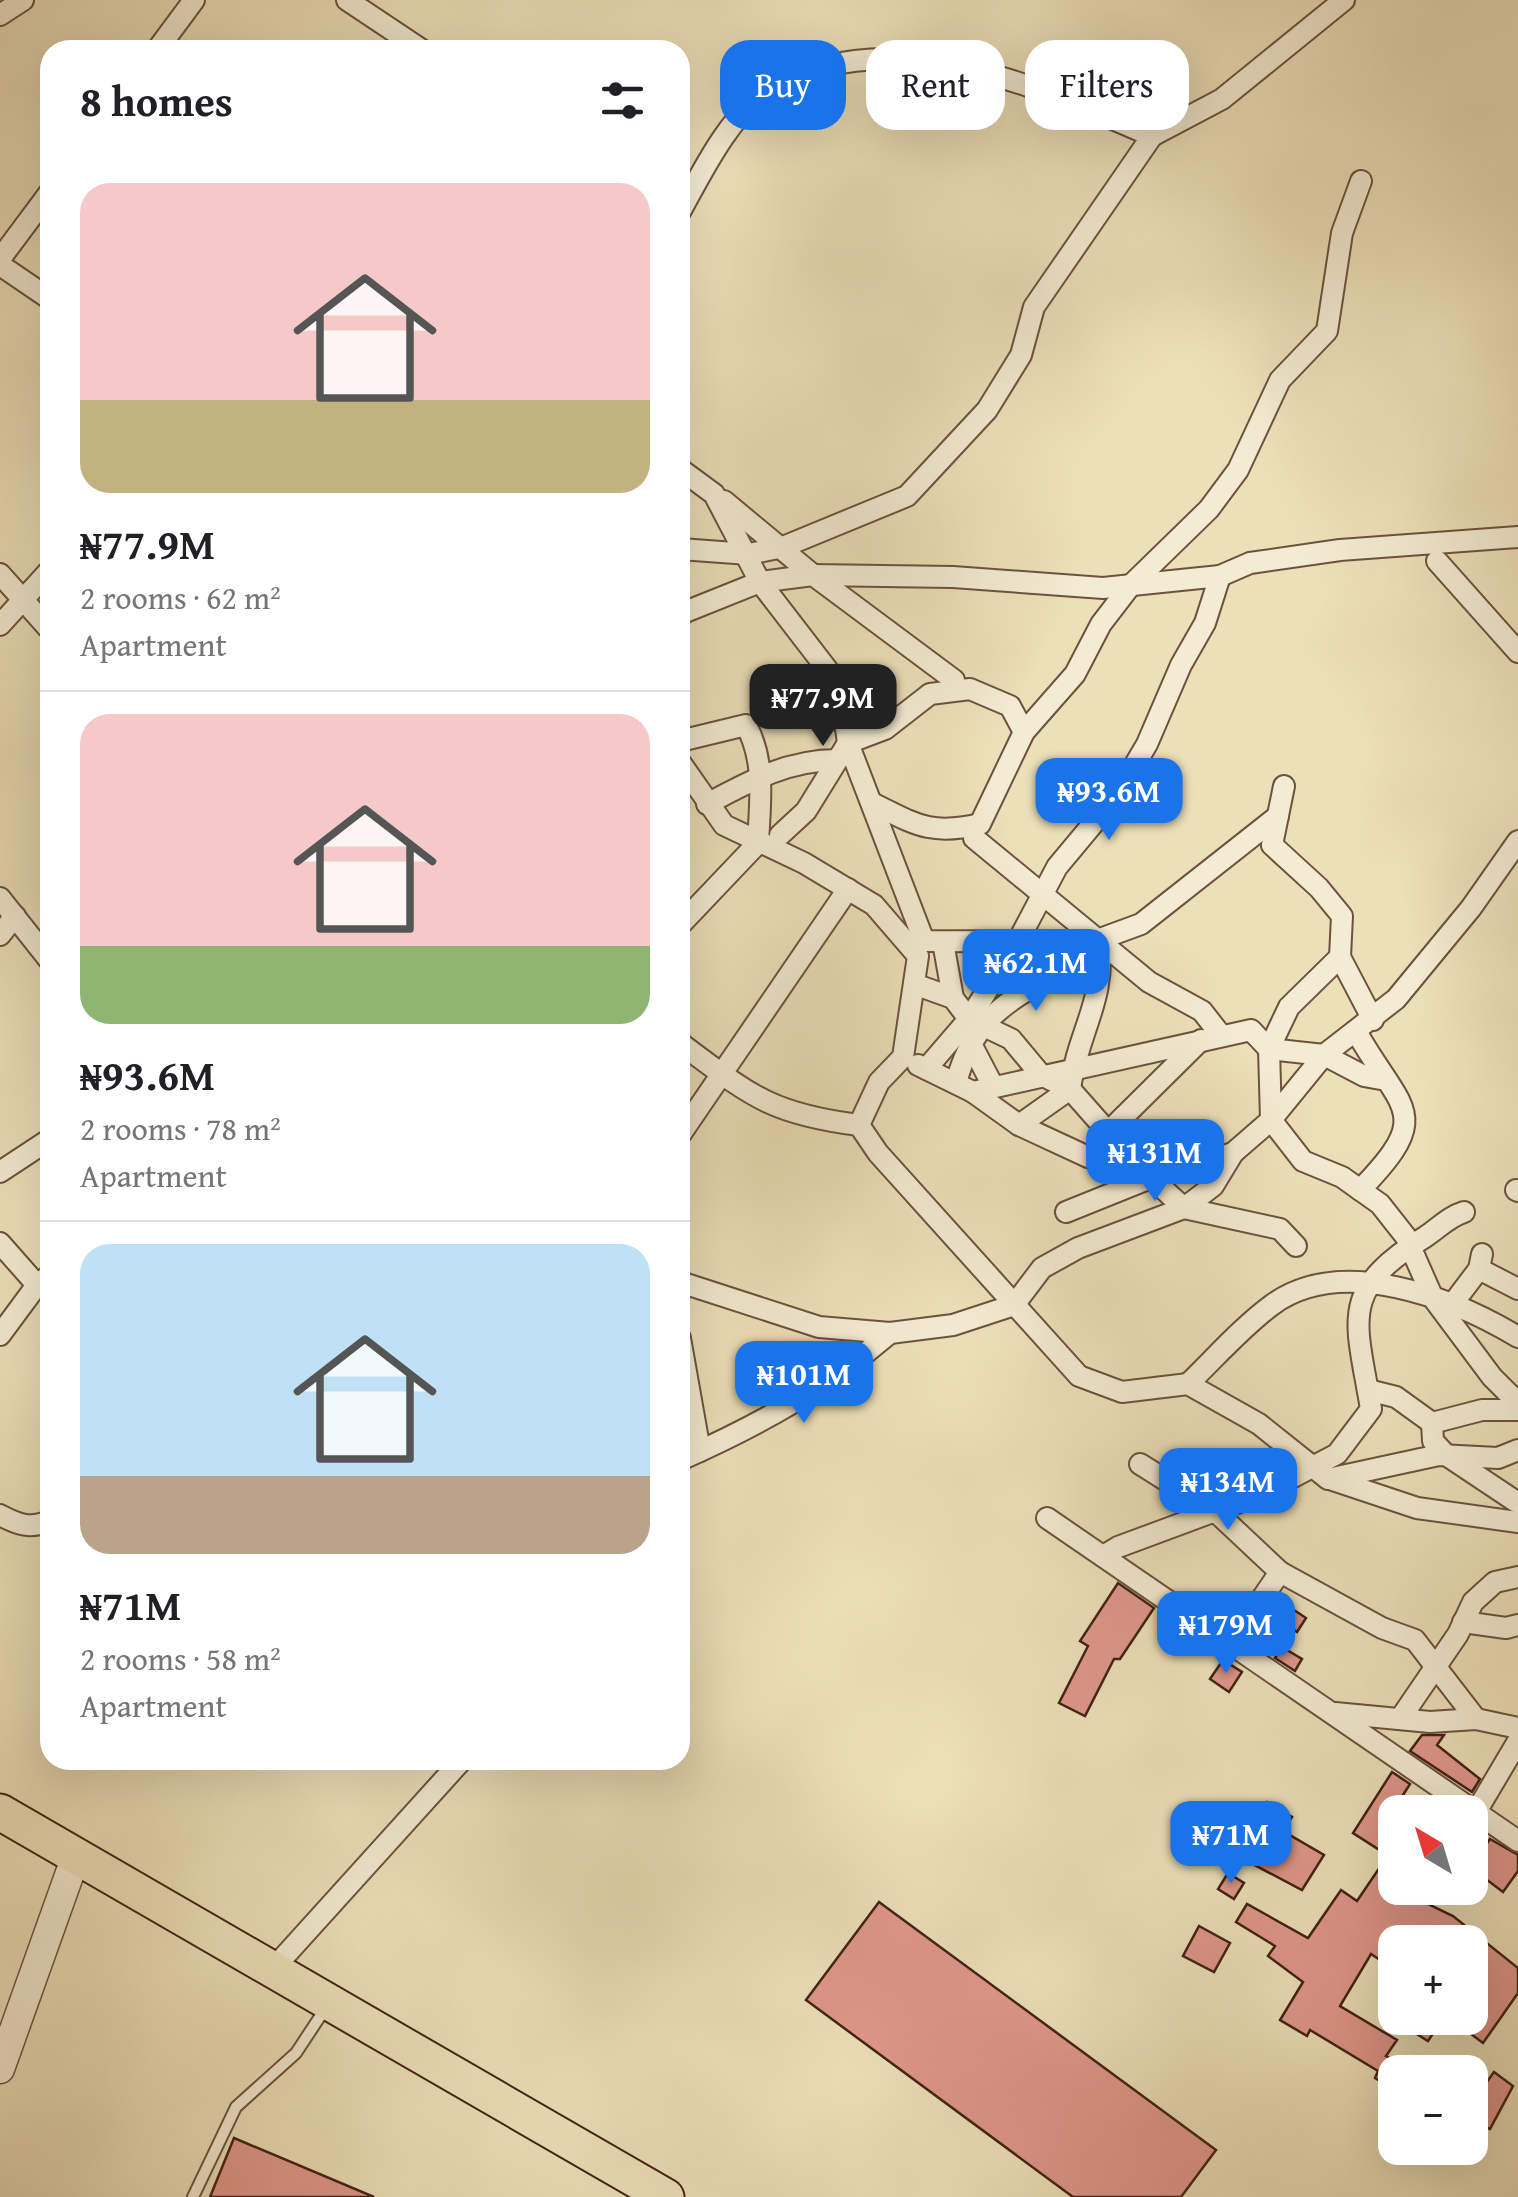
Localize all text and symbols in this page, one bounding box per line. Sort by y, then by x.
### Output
chip: Buy [720,40,846,130]
chip: Rent [866,40,1005,130]
chip: Filters [1025,40,1189,130]
text: 8 homes [80,70,233,131]
icon: filters [595,73,650,128]
icon: home [275,248,455,428]
text: ₦77.9M [80,513,215,574]
text: 2 rooms · 62 m² [80,574,281,621]
text: Apartment [80,621,227,668]
pin: ₦77.9M [742,664,904,749]
text: ₦77.9M [772,673,874,720]
pin: ₦93.6M [1028,758,1190,843]
text: ₦93.6M [1058,767,1160,814]
icon: home [275,779,455,959]
pin: ₦62.1M [955,929,1117,1014]
text: ₦62.1M [985,938,1087,985]
text: ₦93.6M [80,1044,215,1105]
text: 2 rooms · 78 m² [80,1105,281,1152]
pin: ₦131M [1085,1119,1225,1204]
text: ₦131M [1108,1128,1202,1175]
text: Apartment [80,1152,227,1199]
icon: home [275,1309,455,1489]
pin: ₦101M [734,1341,874,1426]
text: ₦101M [757,1350,851,1397]
pin: ₦134M [1158,1448,1298,1533]
text: ₦134M [1181,1457,1275,1504]
text: ₦71M [80,1574,181,1635]
pin: ₦179M [1156,1591,1296,1676]
text: ₦179M [1179,1600,1273,1647]
text: 2 rooms · 58 m² [80,1635,281,1682]
text: Apartment [80,1682,227,1729]
north arrow [1378,1795,1488,1905]
map controls [1378,1795,1488,2165]
pin: ₦71M [1172,1801,1290,1886]
text: ₦71M [1192,1810,1270,1857]
button: + [1378,1925,1488,2035]
button: − [1378,2055,1488,2165]

